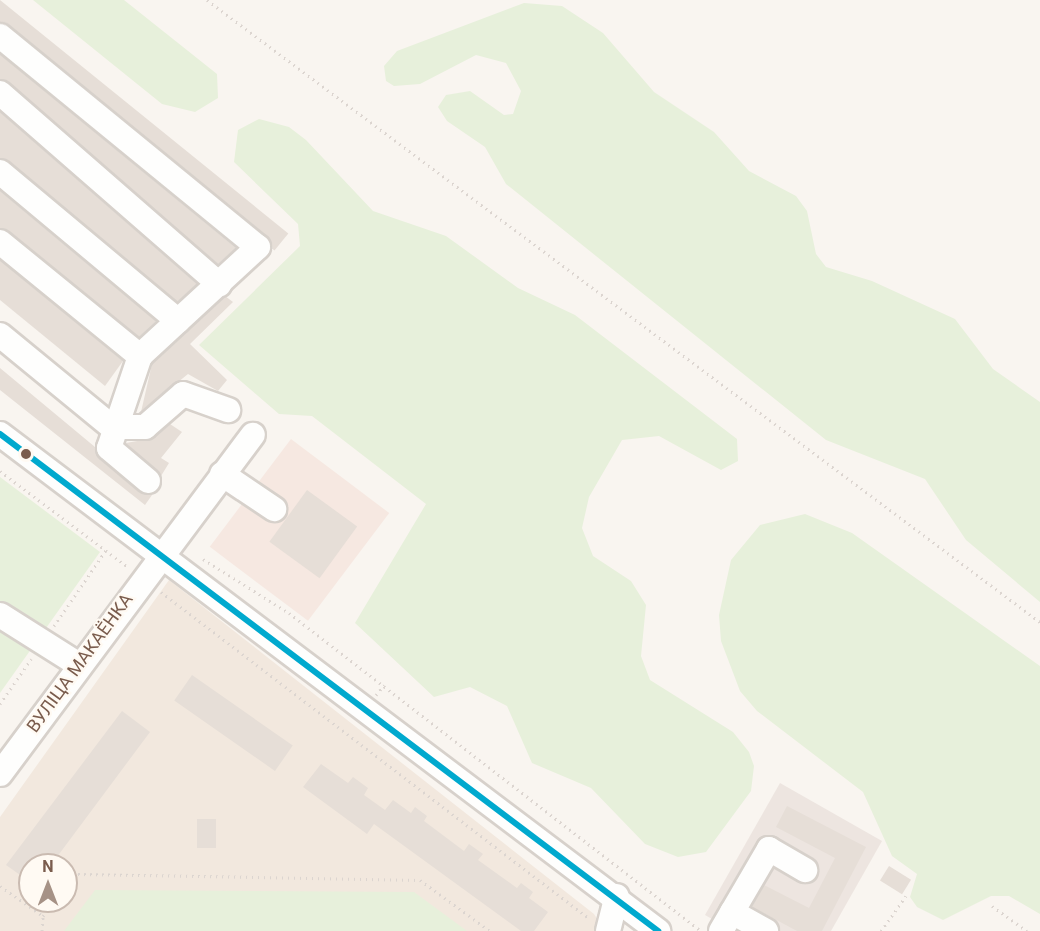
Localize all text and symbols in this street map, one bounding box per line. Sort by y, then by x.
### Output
unlabelled marker [20,448,32,460]
street label: ВУЛІЦА МАКАЁНКА [22,589,138,737]
north arrow [18,853,78,913]
text: N [42,857,54,876]

